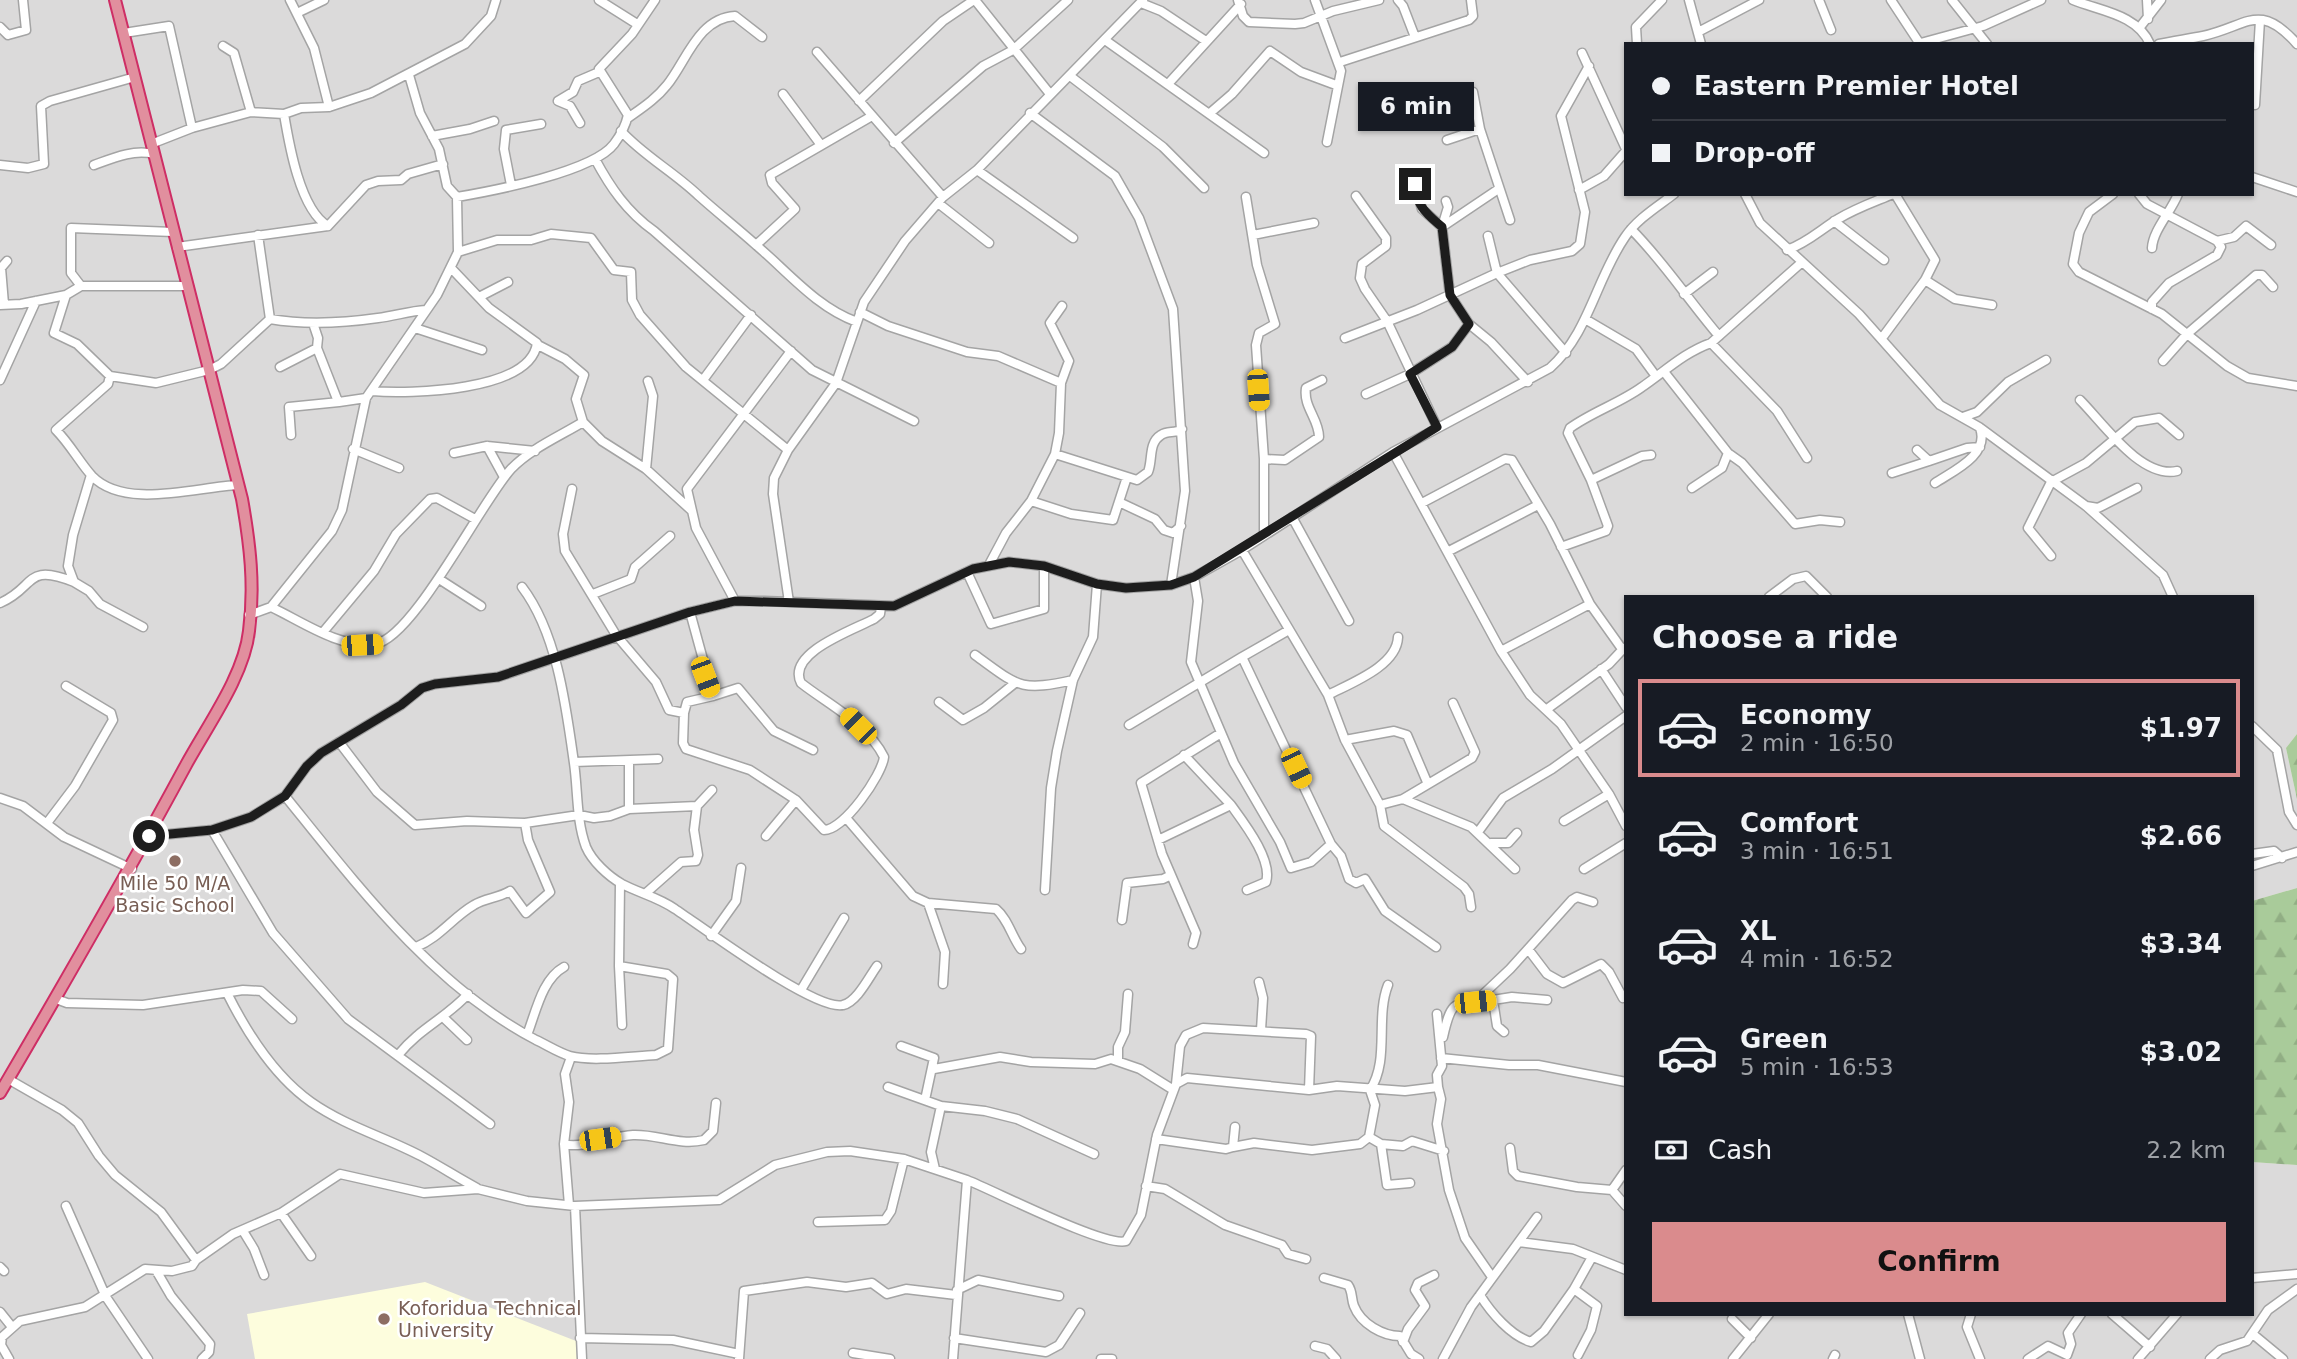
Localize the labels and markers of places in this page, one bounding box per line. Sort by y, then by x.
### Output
marker: Mile 50 M/A Basic School [167,853,183,869]
place label: Mile 50 M/A Basic School [115,872,235,916]
place label: Koforidua Technical University [398,1297,582,1341]
marker: Koforidua Technical University [376,1311,392,1327]

